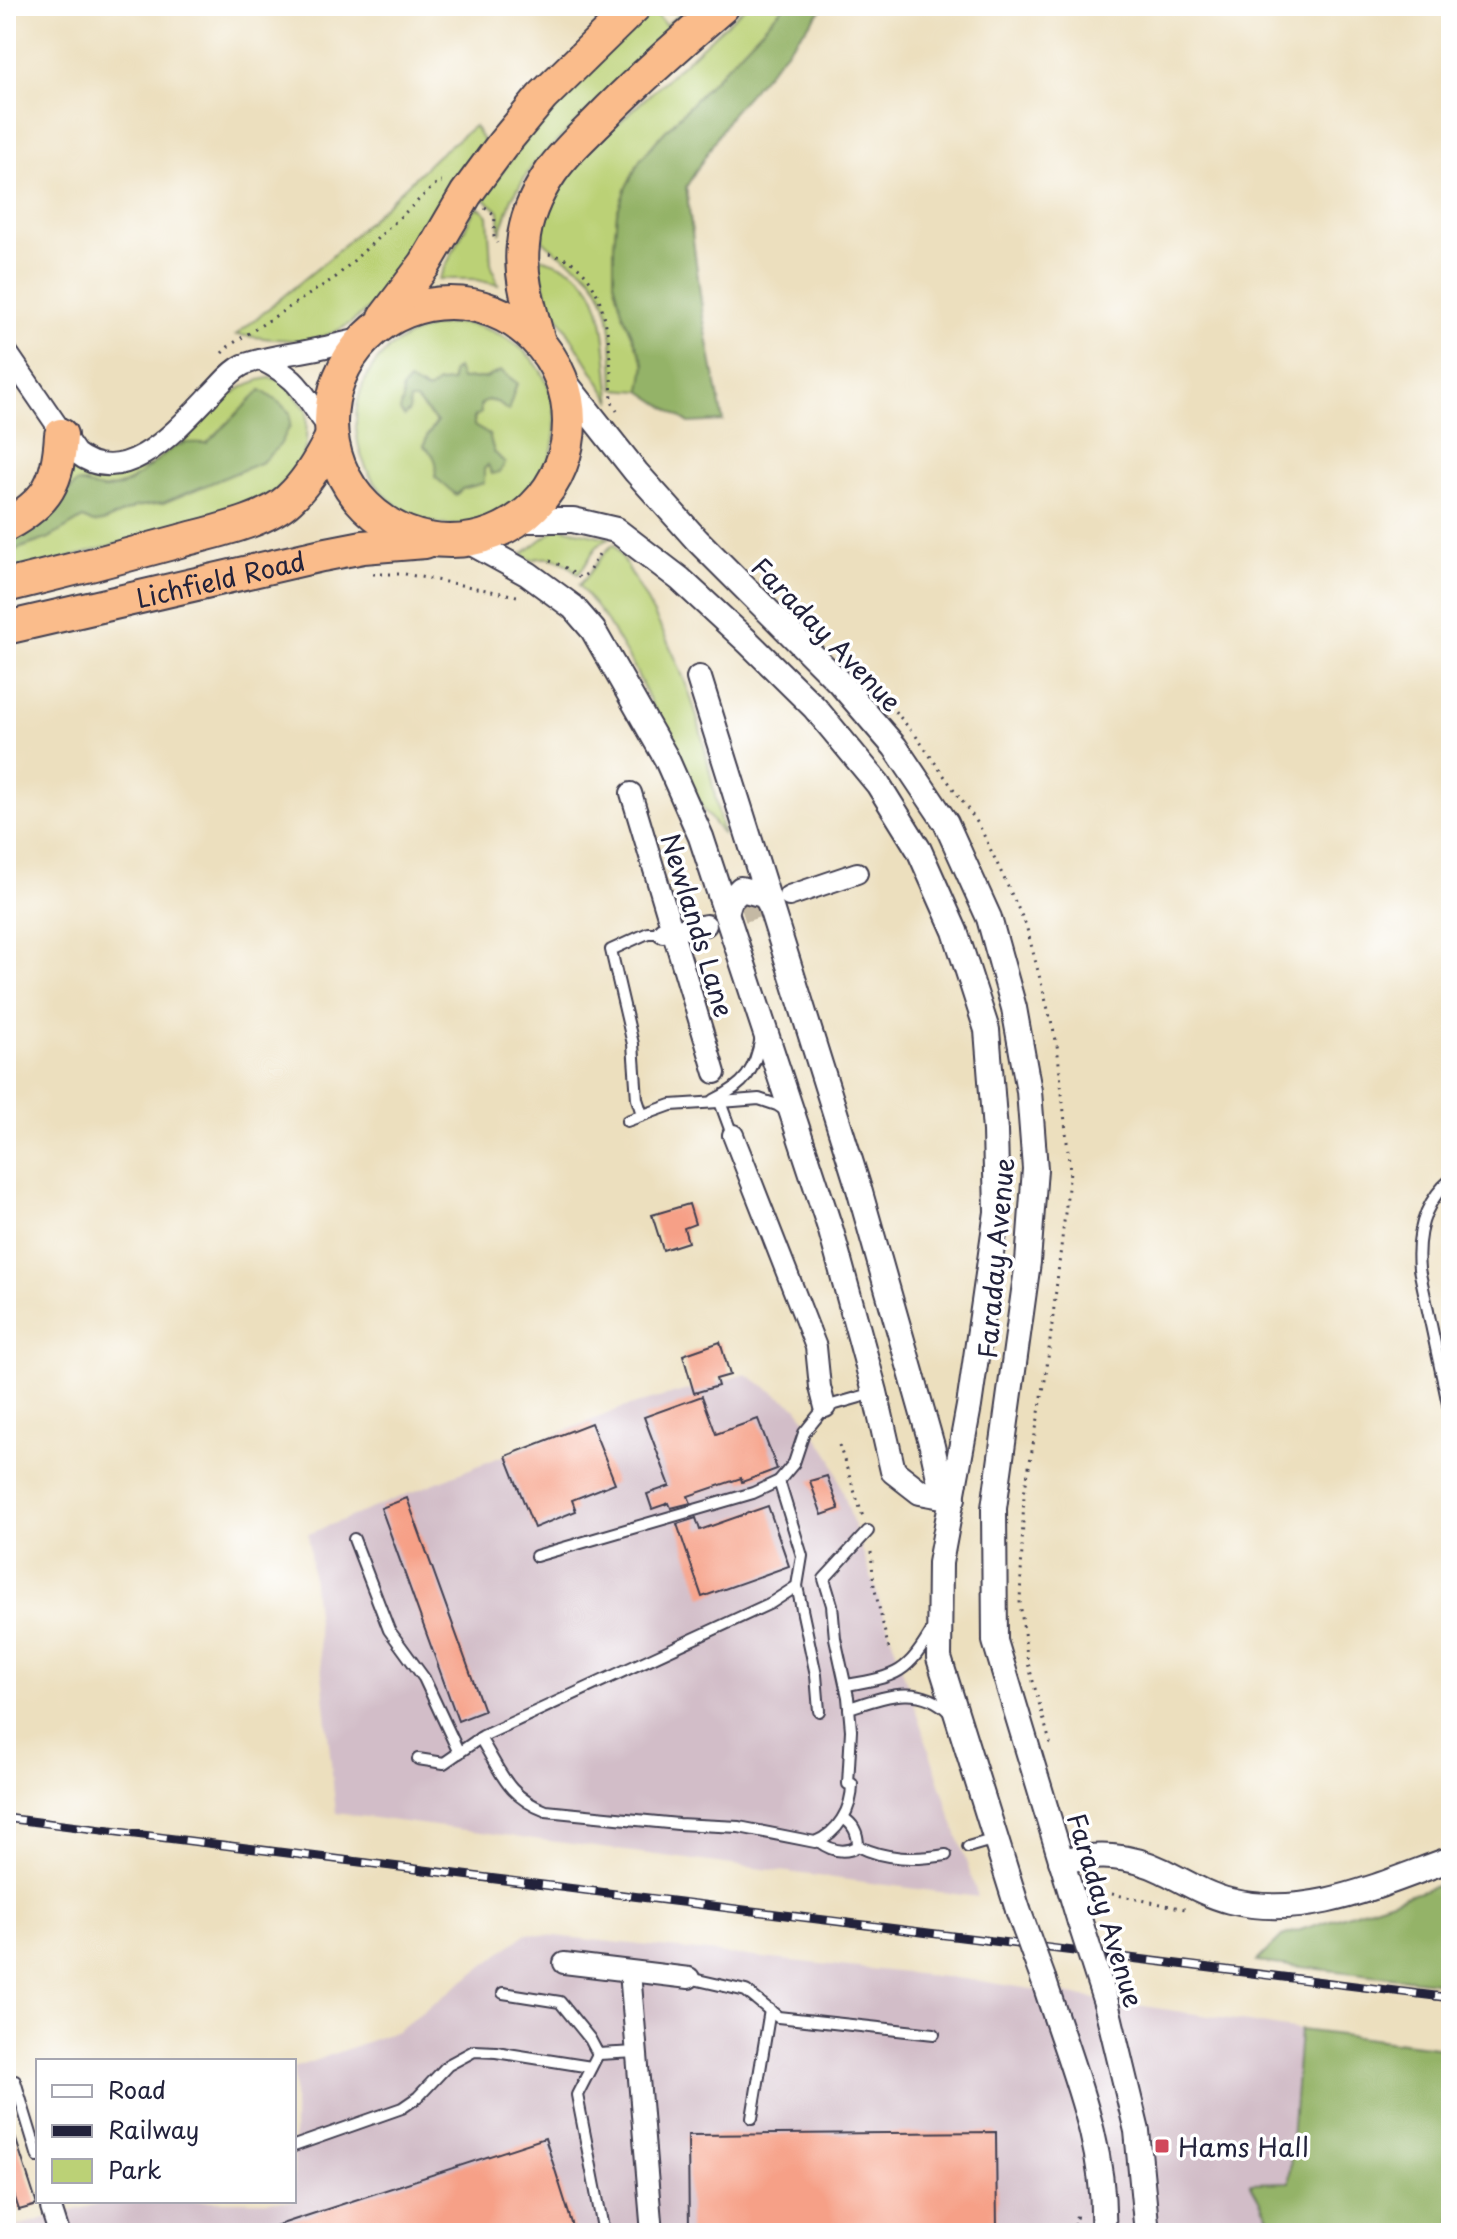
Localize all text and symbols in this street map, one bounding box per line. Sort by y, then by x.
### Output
street label: Lichfield Road [132,540,309,617]
street label: Faraday Avenue [743,548,911,720]
street label: Newlands Lane [652,828,744,1022]
street label: Faraday Avenue [967,1156,1023,1360]
street label: Faraday Avenue [1058,1808,1154,2012]
legend [36,2059,296,2203]
text: Road [108,2071,166,2107]
text: Railway [108,2111,199,2147]
place label: Hams Hall [1178,2127,1309,2166]
marker: Hams Hall [1153,2137,1171,2155]
text: Park [108,2151,162,2187]

